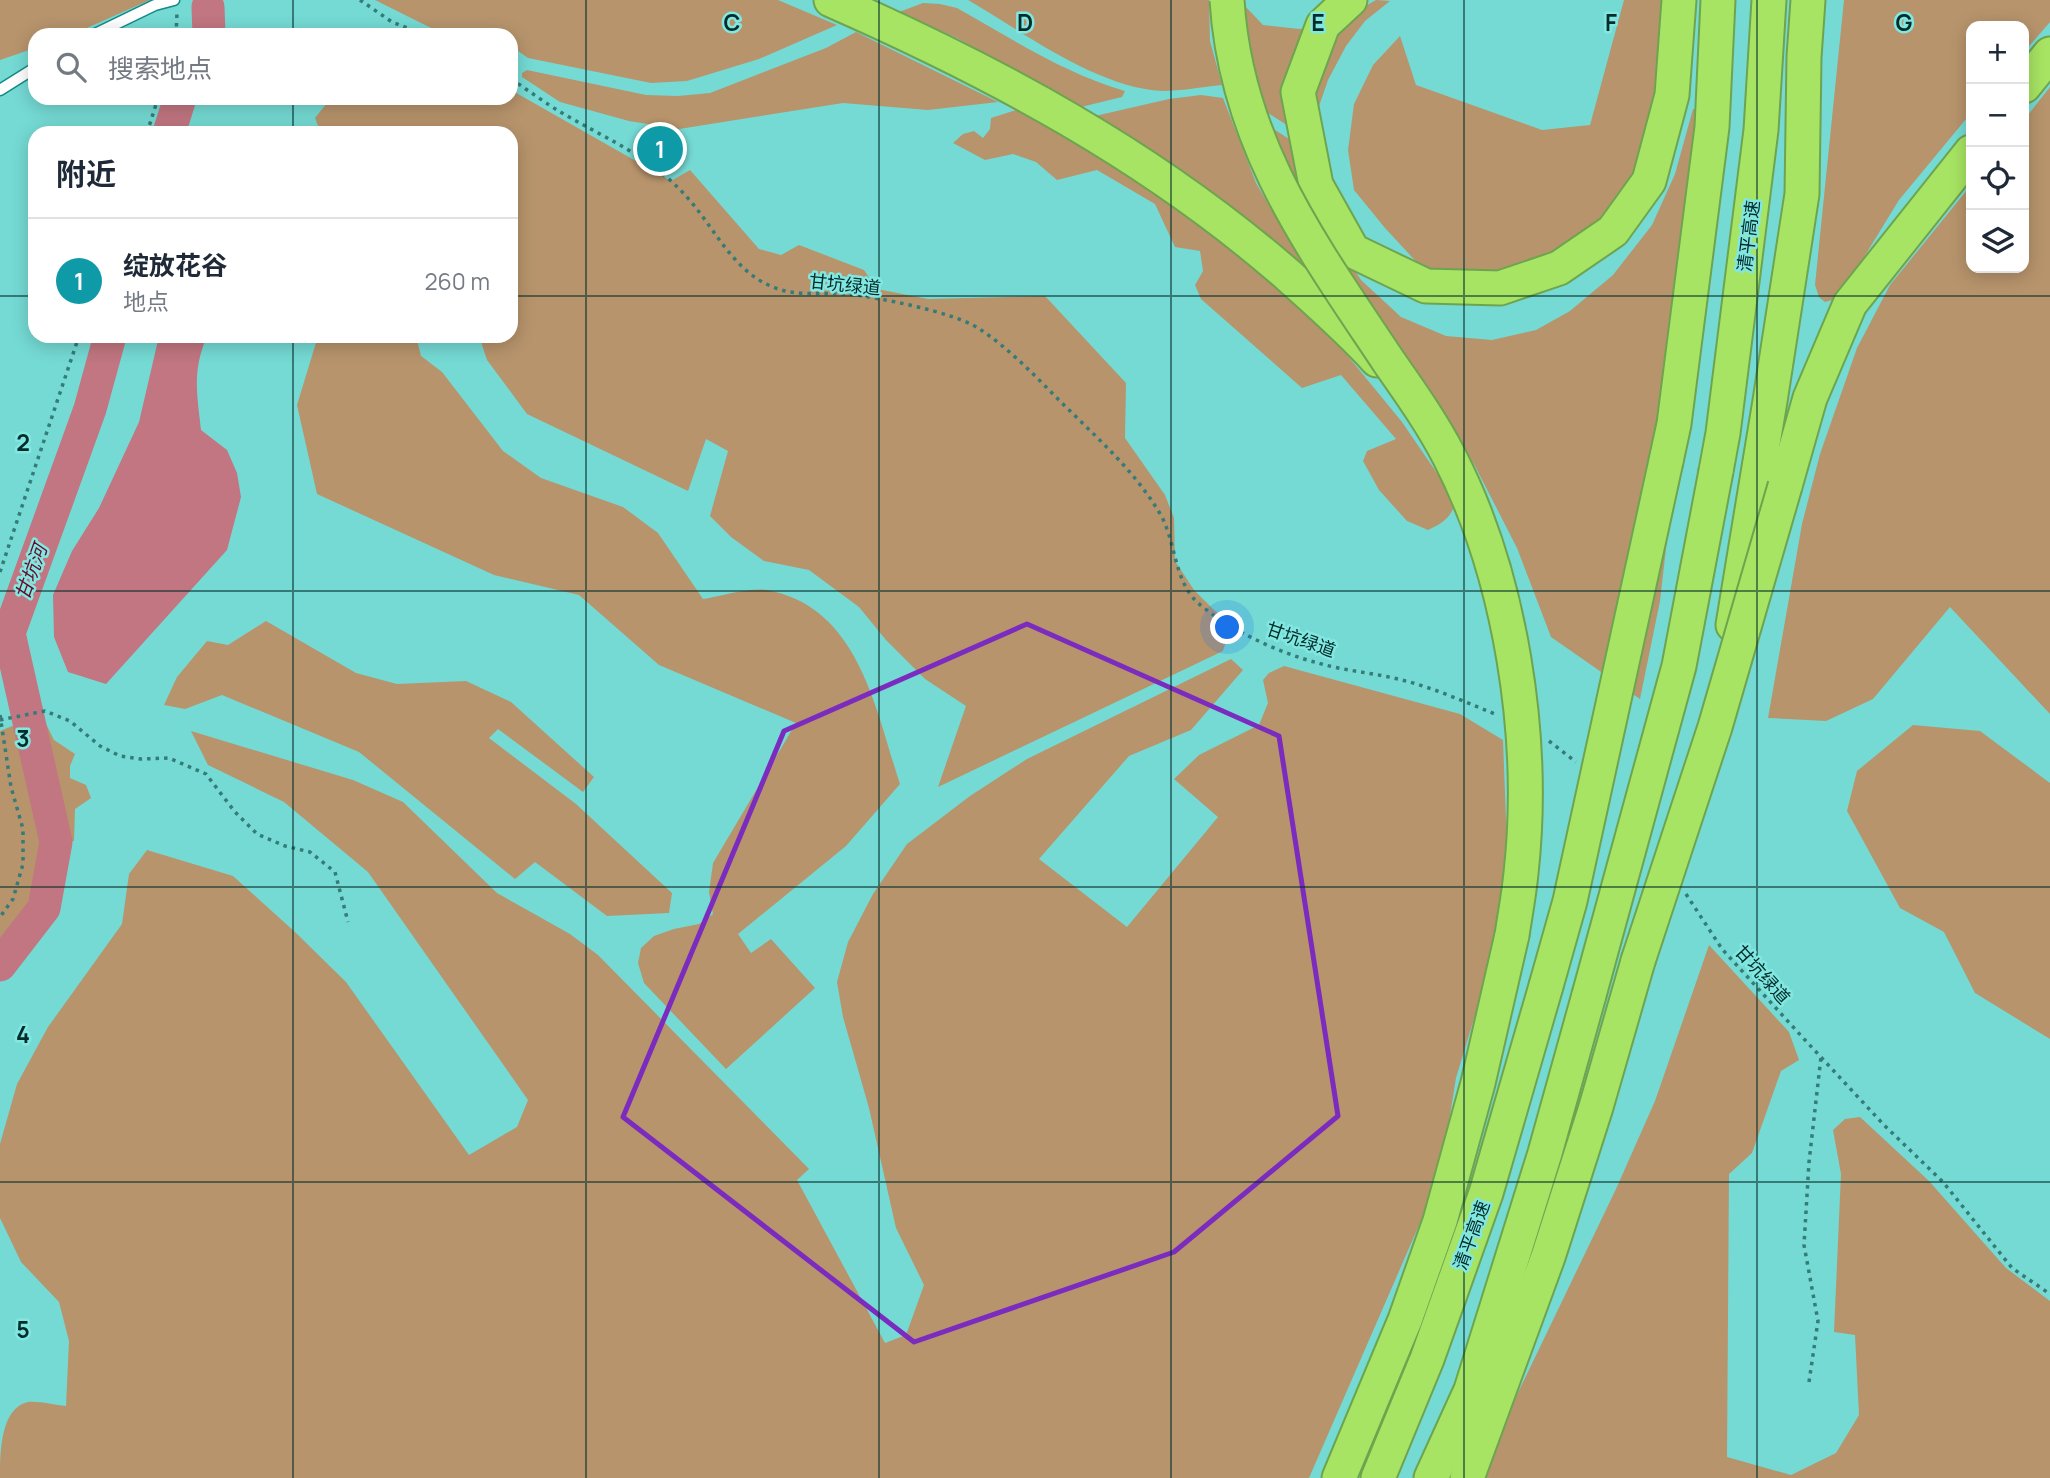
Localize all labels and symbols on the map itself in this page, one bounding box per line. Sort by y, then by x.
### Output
text: C [724,6,741,38]
text: D [1017,6,1033,38]
text: E [1311,6,1325,38]
text: F [1605,6,1617,38]
text: G [1896,6,1913,38]
pin: 1 [637,123,683,175]
street label: 清平高速 [1732,199,1764,273]
street label: 甘坑绿道 [808,268,882,300]
text: 2 [16,426,30,458]
water label: 甘坑河 [9,537,54,603]
your location [1210,610,1244,644]
street label: 甘坑绿道 [1263,616,1339,662]
text: 3 [16,722,30,754]
street label: 甘坑绿道 [1730,939,1796,1009]
text: 4 [16,1018,30,1050]
street label: 清平高速 [1447,1197,1495,1273]
text: 5 [16,1313,30,1345]

